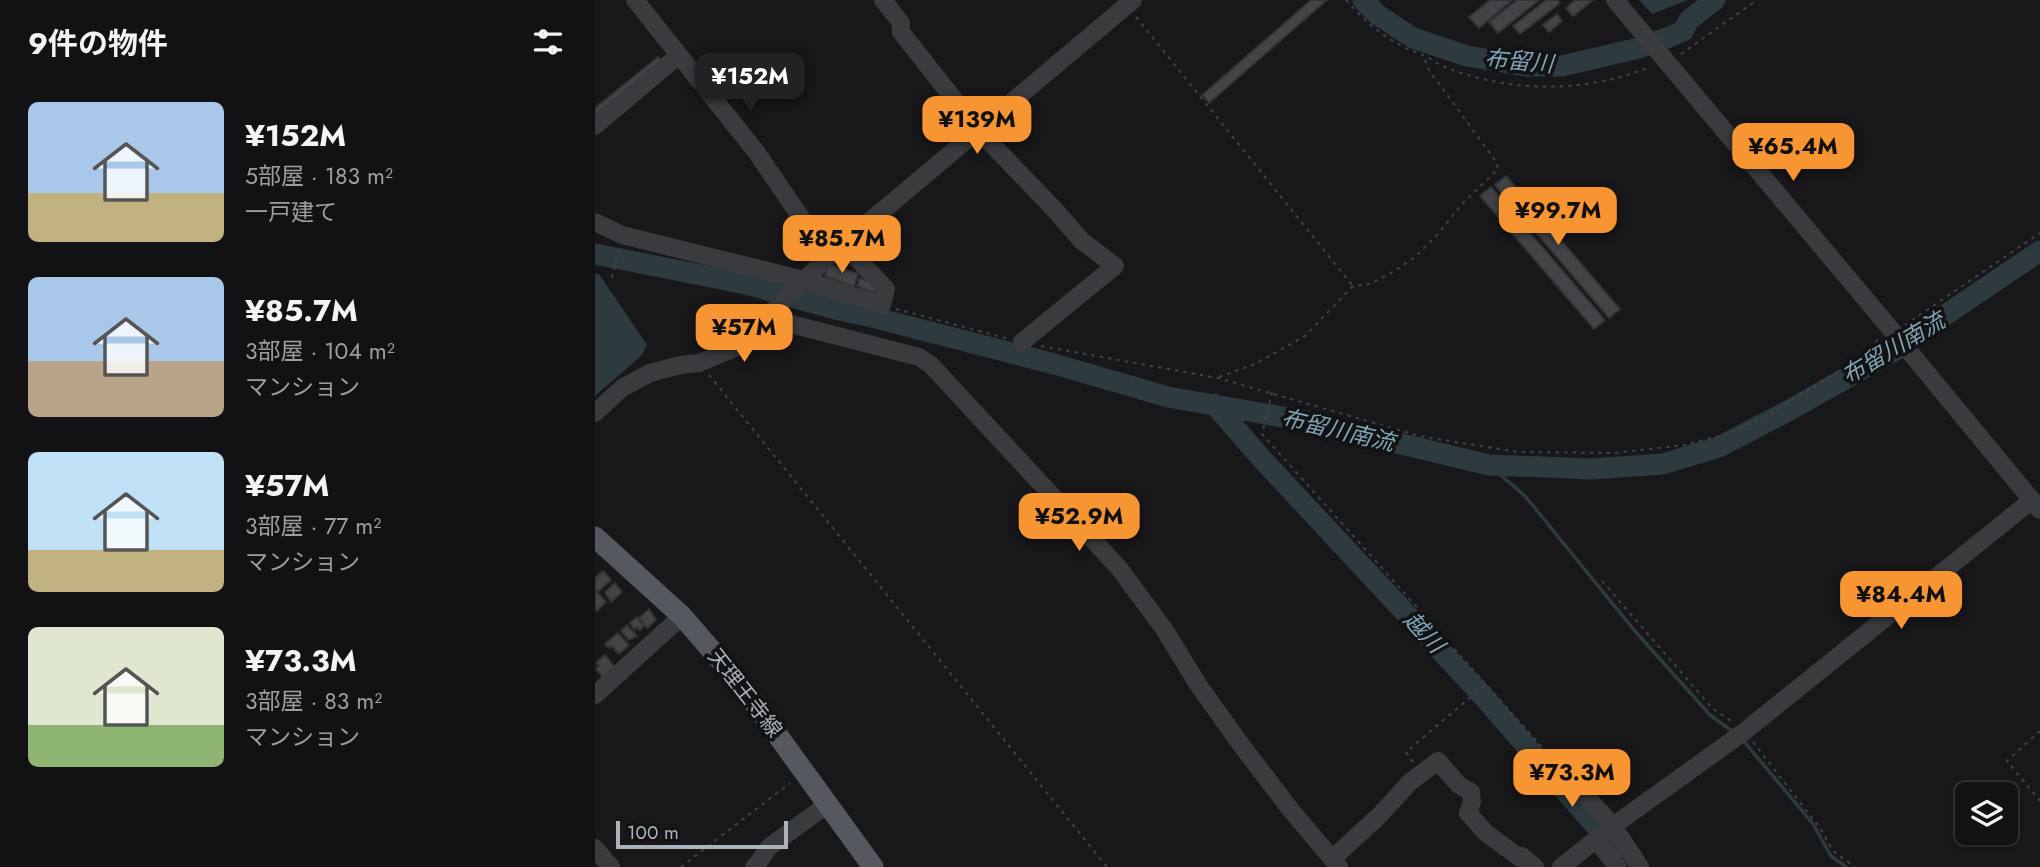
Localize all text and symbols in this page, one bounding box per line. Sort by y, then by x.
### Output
text: 9件の物件 [28,22,168,65]
icon: filters [529,23,567,61]
water label: 布留川 [1483,41,1558,81]
pin: ¥152M [701,54,799,113]
text: ¥152M [711,59,789,93]
pin: ¥139M [928,96,1026,156]
text: ¥139M [938,102,1016,136]
text: ¥152M [245,114,346,157]
pin: ¥65.4M [1736,124,1850,183]
text: ¥65.4M [1748,129,1838,163]
icon: home [84,130,168,214]
text: 5部屋 · 183 m² [245,159,393,193]
pin: ¥99.7M [1501,188,1615,247]
text: ¥99.7M [1515,193,1601,227]
text: 一戸建て [245,195,337,229]
pin: ¥85.7M [785,216,899,275]
text: ¥85.7M [799,221,885,255]
text: ¥85.7M [245,289,358,332]
water label: 布留川南流 [1835,302,1954,392]
pin: ¥57M [703,304,785,364]
icon: home [84,305,168,389]
text: ¥57M [712,310,776,344]
text: 3部屋 · 104 m² [245,334,395,368]
text: マンション [245,370,360,404]
water label: 布留川南流 [1278,401,1401,460]
text: ¥57M [245,464,329,507]
icon: home [84,480,168,564]
pin: ¥52.9M [1022,494,1136,553]
text: ¥52.9M [1035,499,1123,533]
text: 3部屋 · 77 m² [245,509,381,543]
text: マンション [245,545,360,579]
pin: ¥84.4M [1844,572,1958,631]
text: ¥84.4M [1856,577,1946,611]
water label: 越川 [1396,604,1454,663]
text: ¥73.3M [245,639,356,682]
street label: 天理王寺線 [701,642,789,744]
icon: home [84,655,168,739]
text: 3部屋 · 83 m² [245,684,382,718]
text: マンション [245,720,360,754]
pin: ¥73.3M [1515,750,1629,809]
text: ¥73.3M [1529,755,1615,789]
map controls [1955,782,2018,845]
button: layers [1955,782,2018,845]
scale bar [616,818,787,850]
text: 100 m [627,819,679,846]

